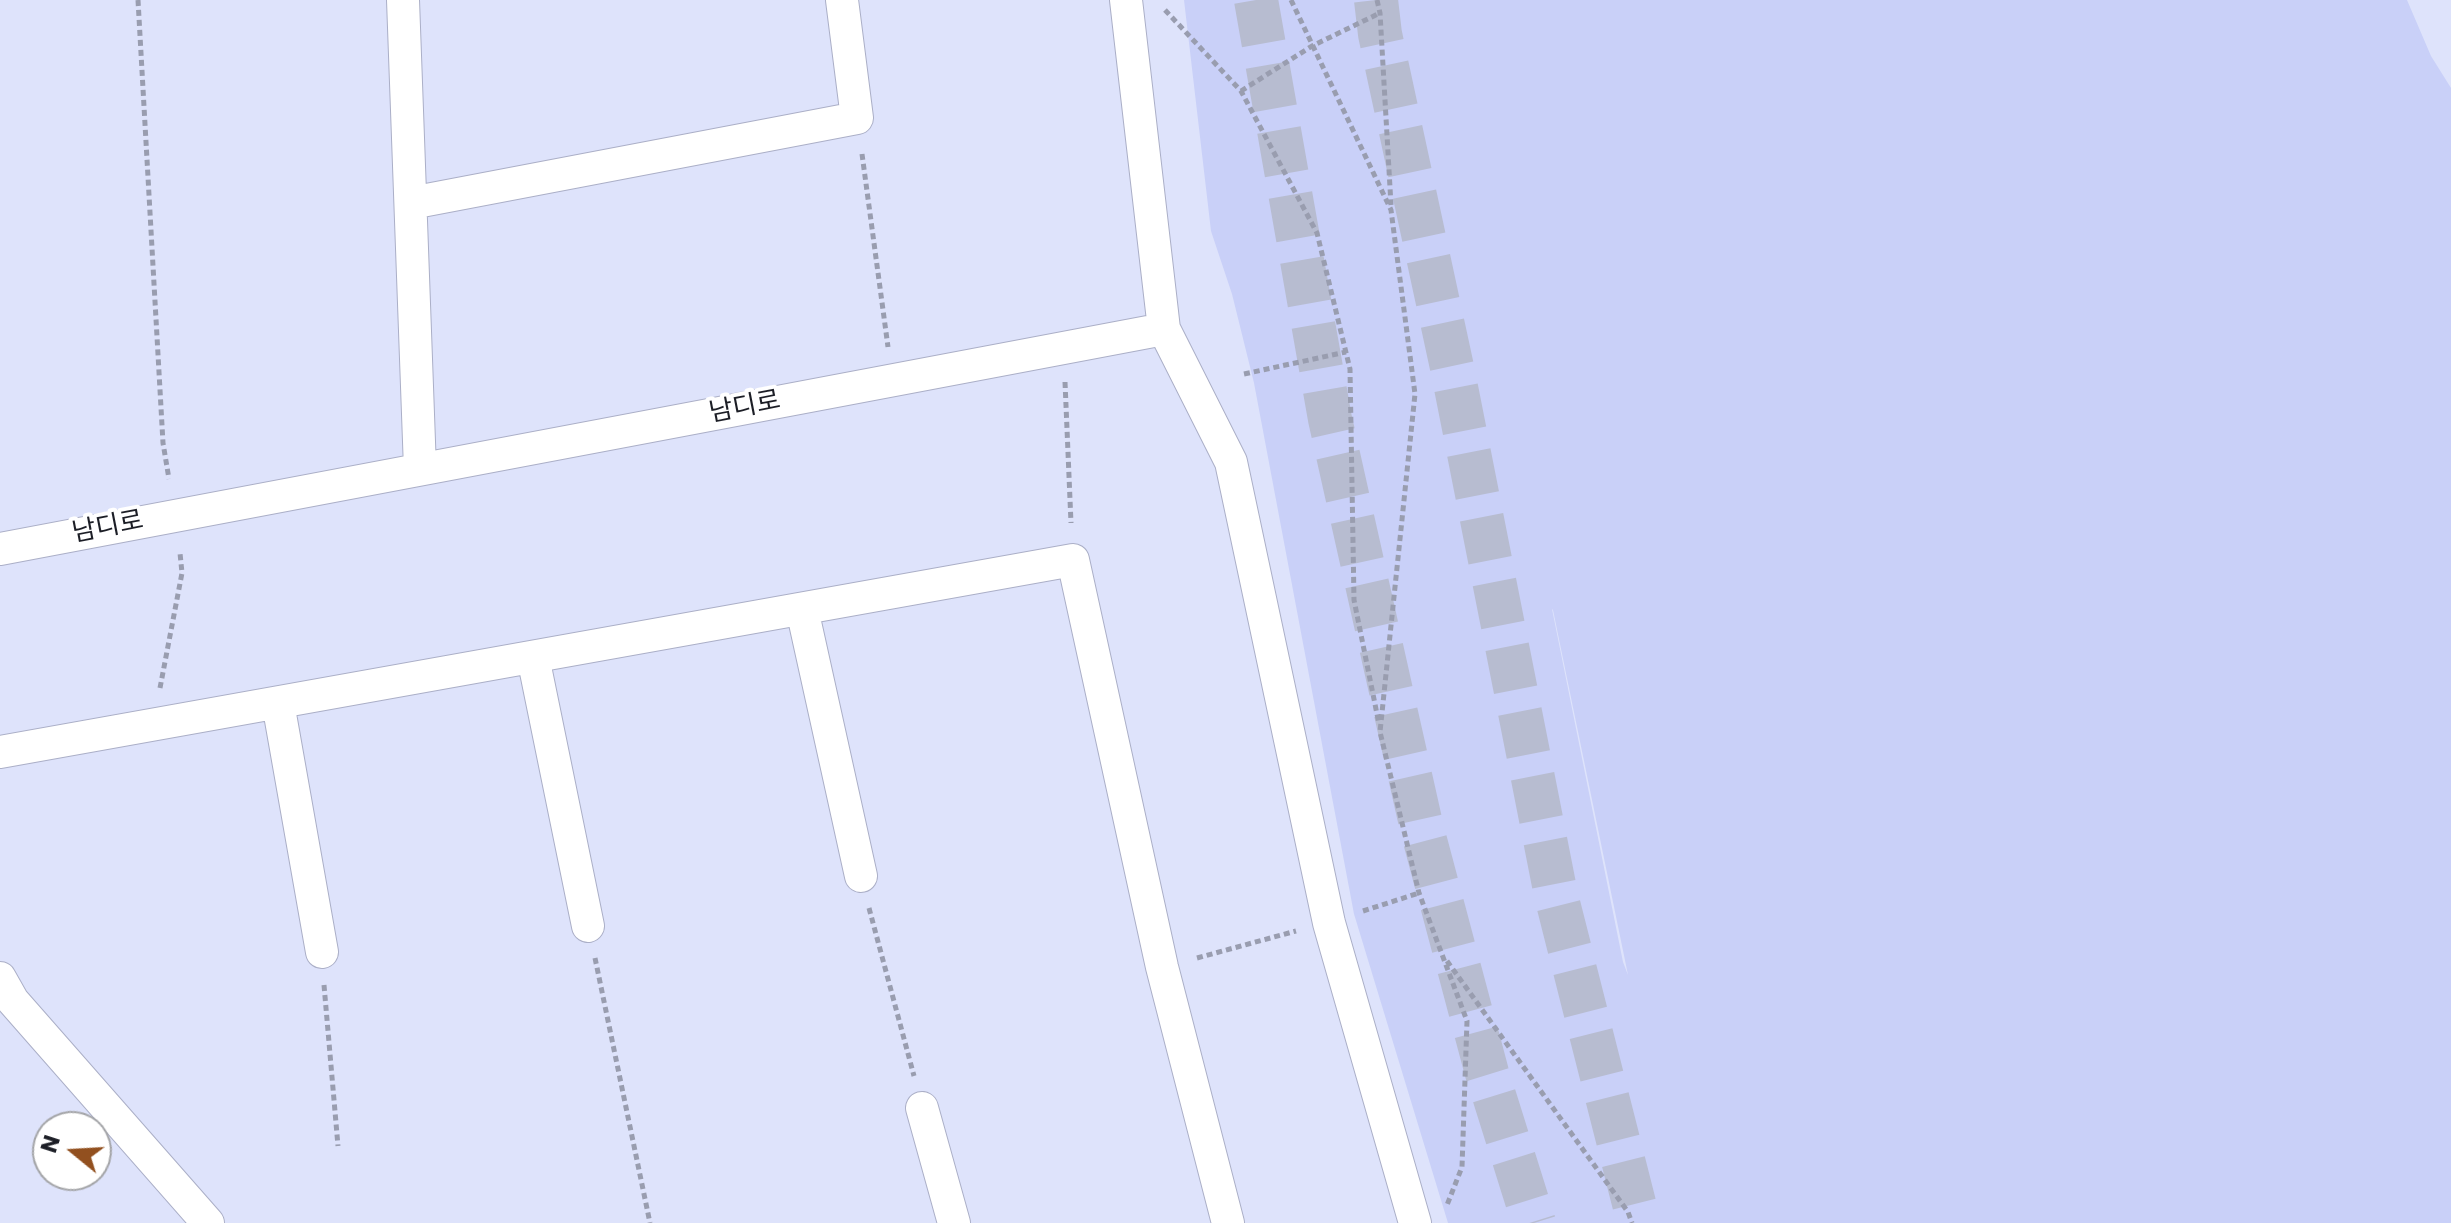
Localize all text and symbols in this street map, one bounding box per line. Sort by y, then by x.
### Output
street label: 남디로 [707,386,783,430]
street label: 남디로 [70,506,146,550]
north arrow [32,1111,112,1191]
text: N [33,1131,68,1157]

